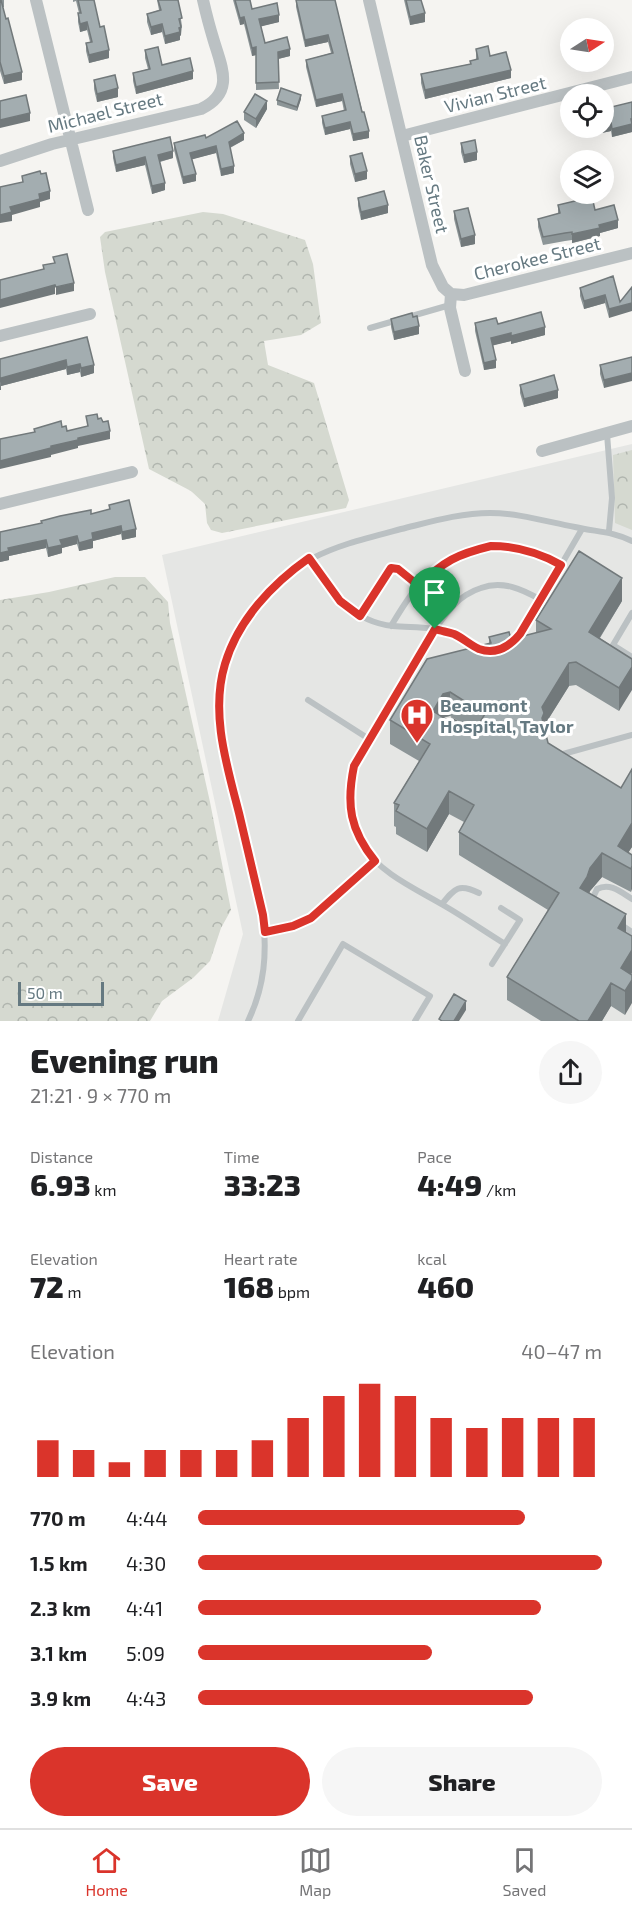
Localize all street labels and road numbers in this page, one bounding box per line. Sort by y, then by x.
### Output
street label: Vivian Street [442,71,548,117]
street label: Michael Street [45,87,165,137]
street label: Baker Street [410,133,454,236]
street label: Cherokee Street [471,232,603,284]

